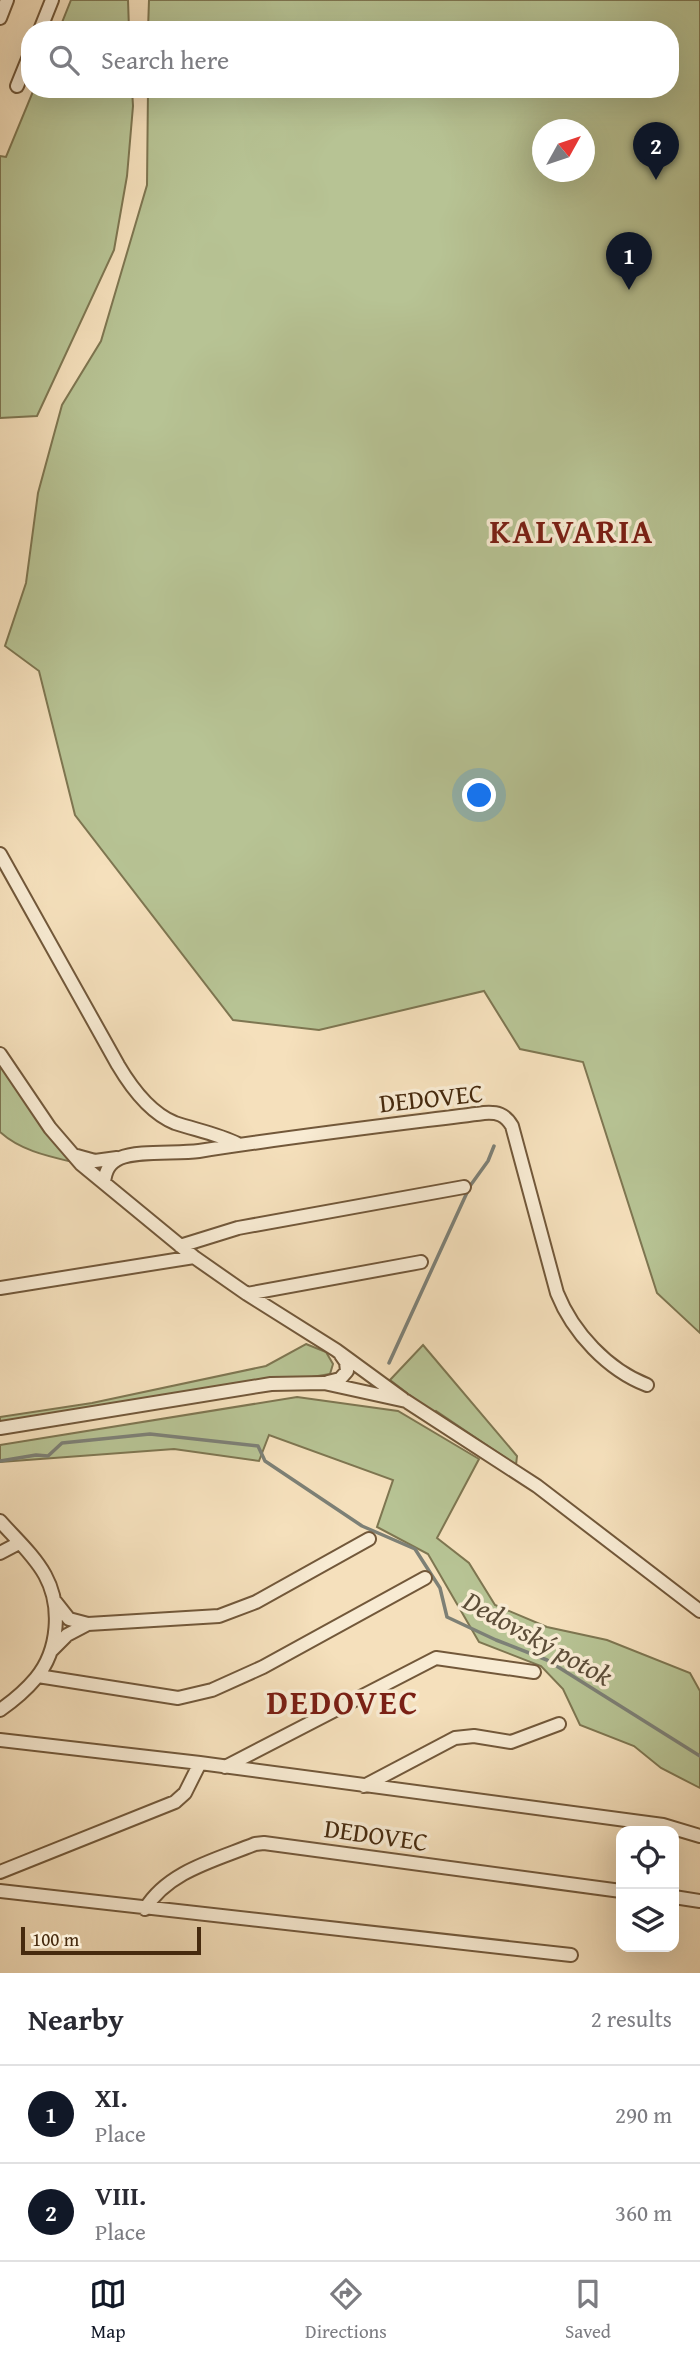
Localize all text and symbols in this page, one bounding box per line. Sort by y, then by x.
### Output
search box [21,21,679,98]
text: Search here [101,40,229,79]
icon: search [45,41,83,79]
north arrow [532,119,595,182]
pin: 2 [633,122,679,180]
pin: 1 [606,232,652,290]
district label: KALVARIA [490,507,654,555]
your location [462,778,496,812]
street label: DEDOVEC [377,1073,485,1122]
water label: Dedovský potok [455,1579,621,1696]
district label: DEDOVEC [267,1678,419,1726]
street label: DEDOVEC [322,1808,430,1861]
map controls [616,1826,679,1952]
button: locate [616,1826,679,1889]
button: layers [616,1889,679,1952]
scale bar [21,1924,201,1956]
text: 100 m [32,1925,79,1953]
text: Nearby [28,1997,124,2041]
text: 2 results [591,2002,672,2035]
text: XI. [95,2078,128,2117]
text: 1 [45,2098,57,2131]
text: 290 m [615,2098,672,2131]
text: Place [95,2117,146,2150]
text: VIII. [95,2176,146,2215]
text: 2 [45,2196,57,2229]
text: 360 m [615,2196,672,2229]
text: Place [95,2215,146,2248]
tab: Map [89,2275,127,2345]
tab: Directions [305,2275,387,2345]
tab: Saved [565,2275,611,2345]

